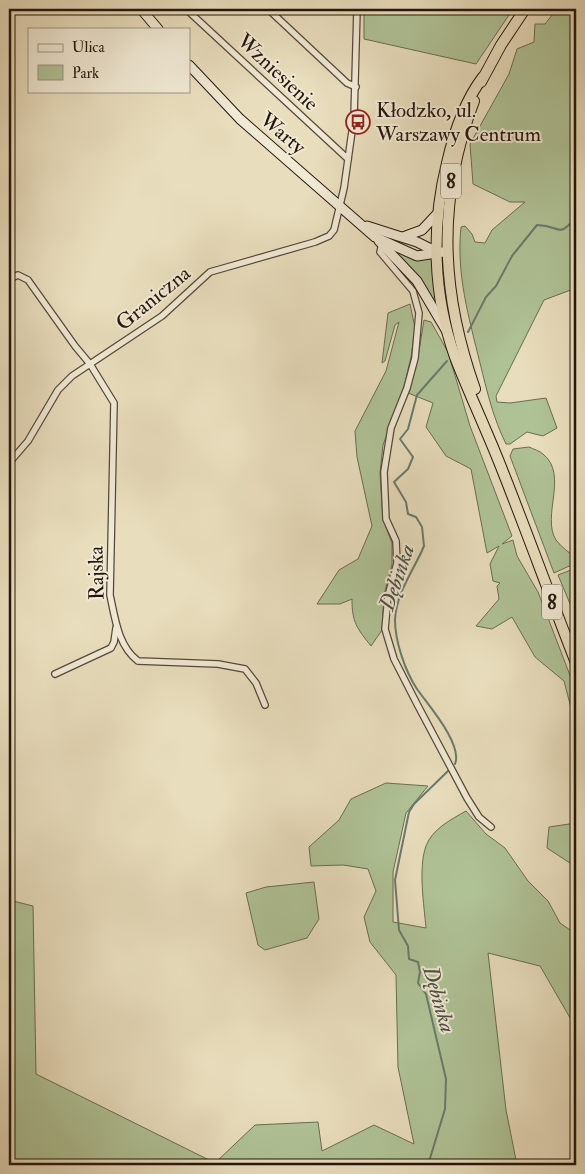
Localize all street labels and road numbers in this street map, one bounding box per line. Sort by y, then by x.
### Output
street label: Wzniesienie [230,27,324,117]
street label: Warty [253,106,312,161]
road number: 8 [441,164,461,198]
street label: Graniczna [110,260,196,337]
street label: Rajska [83,545,110,600]
road number: 8 [542,584,562,620]

